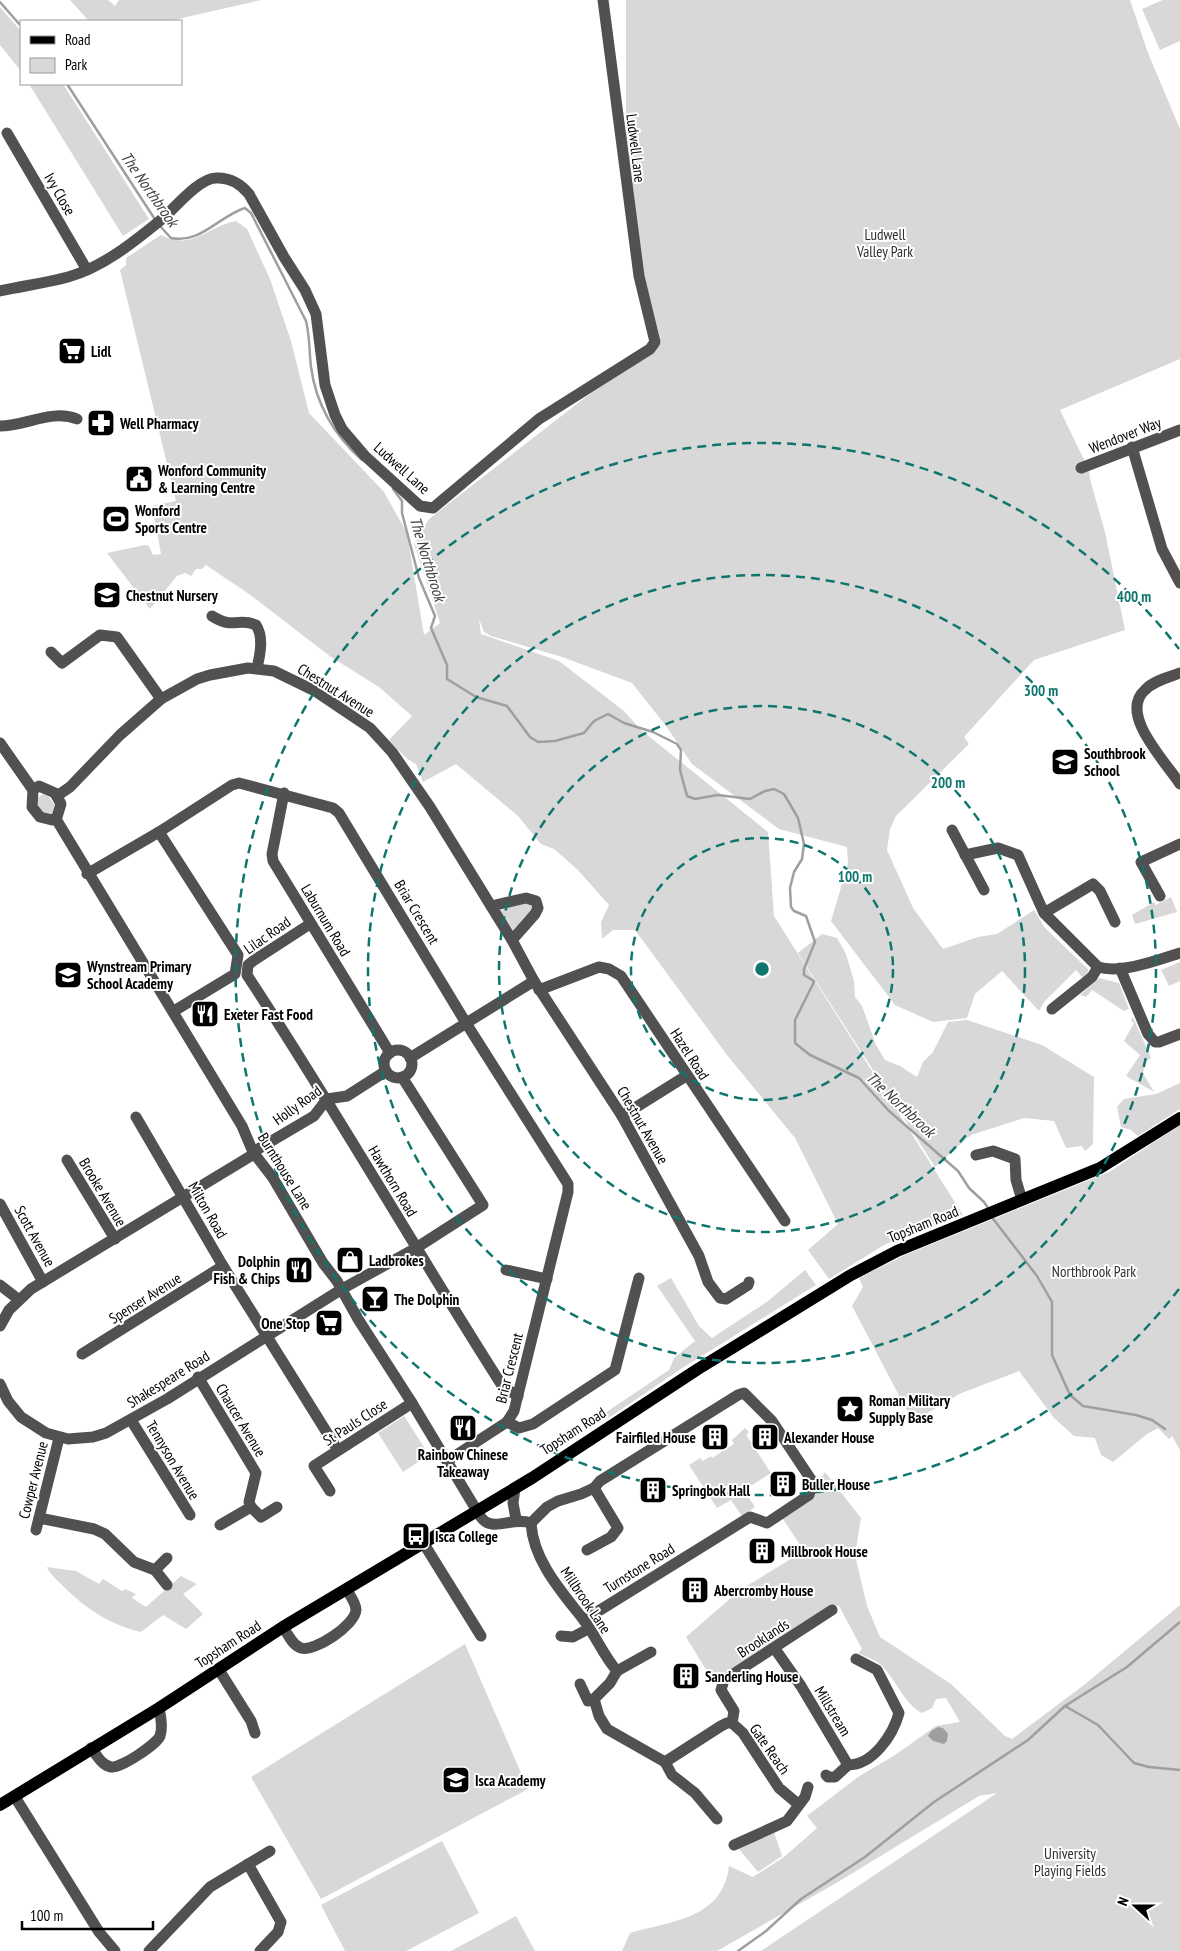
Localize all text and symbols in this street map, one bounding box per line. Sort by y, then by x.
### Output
legend [20,20,182,85]
text: Road [65,30,91,49]
text: Park [65,55,87,74]
street label: Ludwell Lane [622,113,650,183]
water label: The Northbrook [117,148,184,232]
street label: Ivy Close [40,169,80,219]
park label: Ludwell Valley Park [856,225,913,261]
supermarket icon: Lidl [57,336,87,366]
place label: Lidl [91,342,111,361]
pharmacy icon: Well Pharmacy [86,408,116,438]
street label: Wendover Way [1086,412,1164,457]
place label: Well Pharmacy [119,414,200,433]
street label: Ludwell Lane [370,438,434,498]
place label: Wonford Community & Learning Centre [157,461,267,497]
public building icon: Wonford Community & Learning Centre [124,464,154,494]
place label: Wonford Sports Centre [134,501,207,537]
sports icon: Wonford Sports Centre [101,504,131,534]
water label: The Northbrook [406,514,451,605]
school or university icon: Chestnut Nursery [92,580,122,610]
place label: Chestnut Nursery [126,586,219,605]
text: 400 m [1117,587,1151,606]
street label: Chestnut Avenue [294,659,378,721]
text: 300 m [1024,681,1058,700]
place label: Southbrook School [1084,744,1146,780]
school or university icon: Southbrook School [1050,747,1080,777]
text: 200 m [931,773,965,792]
text: 100 m [838,867,872,886]
street label: Briar Crescent [390,876,444,948]
street label: Laburnum Road [297,880,355,960]
street label: Lilac Road [240,912,294,958]
place label: Wynstream Primary School Academy [86,957,192,993]
school or university icon: Wynstream Primary School Academy [53,960,83,990]
centre of rings [753,960,771,978]
restaurant icon: Exeter Fast Food [190,999,220,1029]
place label: Exeter Fast Food [224,1005,313,1024]
street label: Hazel Road [666,1025,714,1083]
water label: The Northbrook [862,1067,941,1142]
street label: Holly Road [269,1081,325,1129]
street label: Chestnut Avenue [613,1083,673,1167]
street label: Burnthouse Lane [254,1129,316,1213]
street label: Hawthorn Road [364,1142,422,1220]
street label: Brooke Avenue [75,1154,131,1230]
street label: Milton Road [184,1178,232,1242]
street label: Topsham Road [885,1201,961,1247]
street label: Scott Avenue [10,1202,60,1270]
shop icon: Ladbrokes [335,1245,365,1275]
place label: Ladbrokes [369,1251,424,1270]
place label: Dolphin Fish & Chips [213,1252,280,1288]
restaurant icon: Dolphin Fish & Chips [284,1255,314,1285]
park label: Northbrook Park [1052,1262,1136,1281]
street label: Spenser Avenue [105,1268,185,1328]
bar icon: The Dolphin [360,1284,390,1314]
place label: The Dolphin [394,1290,460,1309]
supermarket icon: One Stop [314,1308,344,1338]
place label: One Stop [261,1314,310,1333]
street label: Briar Crescent [491,1331,527,1405]
street label: Shakespeare Road [123,1346,213,1412]
street label: Chaucer Avenue [212,1380,270,1460]
place label: Roman Military Supply Base [869,1391,951,1427]
street label: St Pauls Close [319,1394,391,1450]
place icon: Roman Military Supply Base [835,1394,865,1424]
street label: Topsham Road [537,1403,609,1459]
restaurant icon: Rainbow Chinese Takeaway [448,1413,478,1443]
street label: Tennyson Avenue [142,1417,204,1503]
building icon: Fairfiled House [700,1422,730,1452]
building icon: Alexander House [750,1422,780,1452]
place label: Fairfiled House [616,1428,696,1447]
place label: Alexander House [783,1428,874,1447]
street label: Cowper Avenue [14,1439,52,1521]
place label: Rainbow Chinese Takeaway [418,1445,508,1481]
building icon: Buller House [768,1469,798,1499]
building icon: Springbok Hall [638,1475,668,1505]
place label: Buller House [802,1475,870,1494]
place label: Springbok Hall [672,1481,750,1500]
bus stop icon: Isca College [401,1521,431,1551]
place label: Isca College [435,1527,498,1546]
building icon: Millbrook House [747,1536,777,1566]
street label: Turnstone Road [600,1539,678,1597]
place label: Millbrook House [781,1542,868,1561]
street label: Millbrook Lane [557,1563,615,1637]
building icon: Abercromby House [680,1575,710,1605]
place label: Abercromby House [713,1581,813,1600]
street label: Brooklands [734,1614,792,1662]
street label: Topsham Road [192,1616,264,1672]
building icon: Sanderling House [671,1661,701,1691]
place label: Sanderling House [705,1667,799,1686]
street label: Millstream [811,1683,855,1739]
street label: Gate Reach [746,1720,794,1778]
school or university icon: Isca Academy [441,1765,471,1795]
place label: Isca Academy [475,1771,547,1790]
park label: University Playing Fields [1034,1844,1106,1880]
north arrow [1110,1881,1160,1931]
text: N [1113,1895,1133,1908]
scale bar [22,1898,154,1930]
text: 100 m [30,1906,63,1925]

